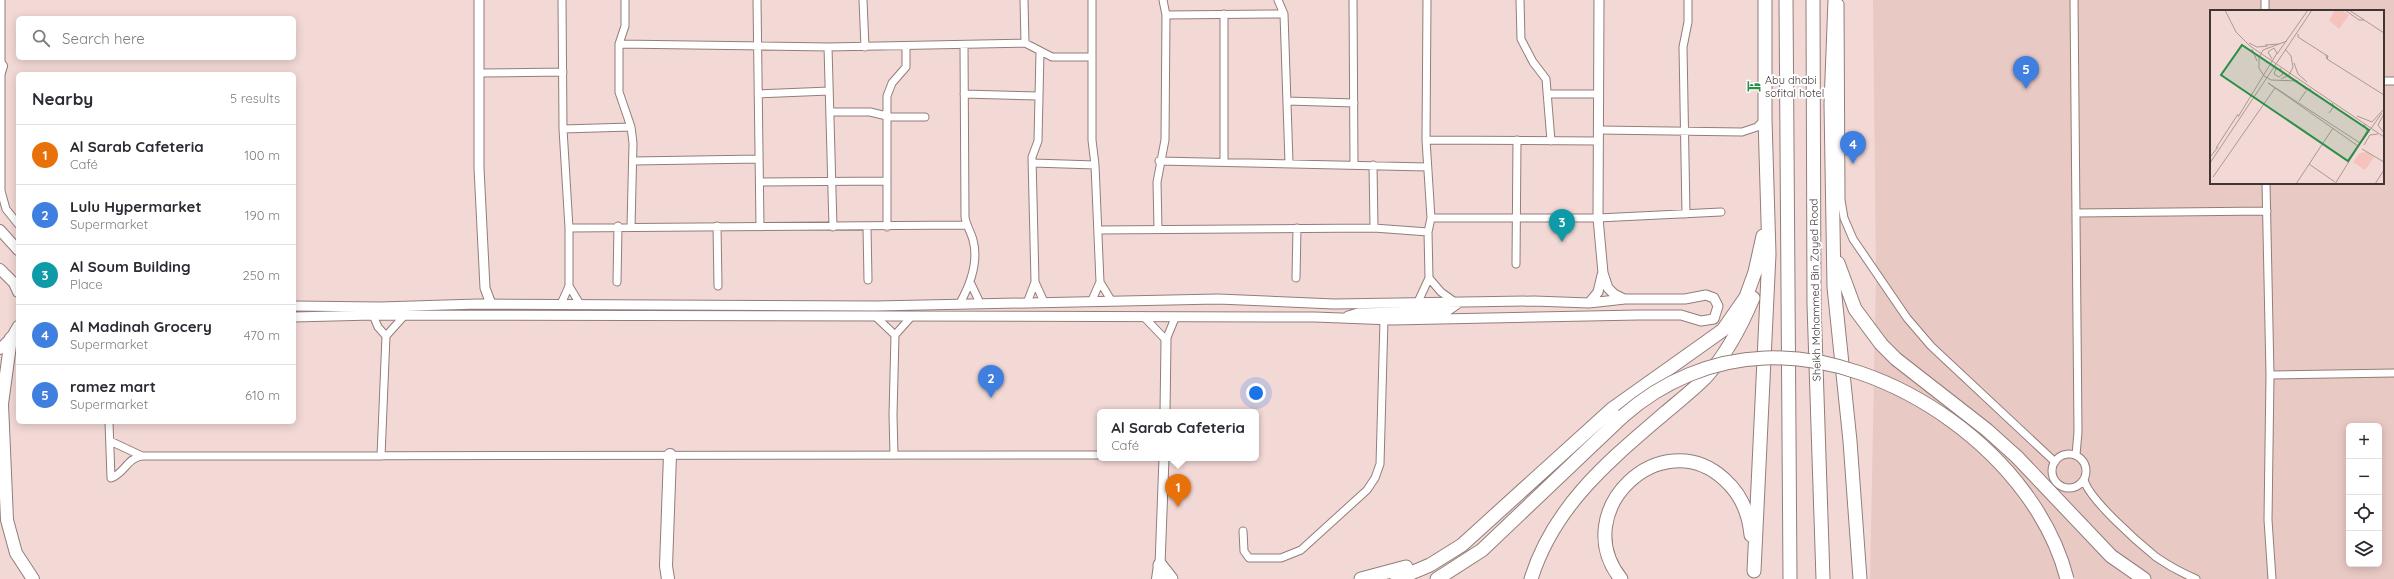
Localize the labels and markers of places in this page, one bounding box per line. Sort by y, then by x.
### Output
pin: 5 [2013,56,2039,89]
place label: Abu dhabi sofital hotel [1765,73,1824,100]
hotel icon: Abu dhabi sofital hotel [1746,78,1762,94]
pin: 4 [1840,131,1866,164]
pin: 3 [1549,209,1575,242]
pin: 2 [978,365,1004,398]
pin: 1 [1165,474,1191,507]

